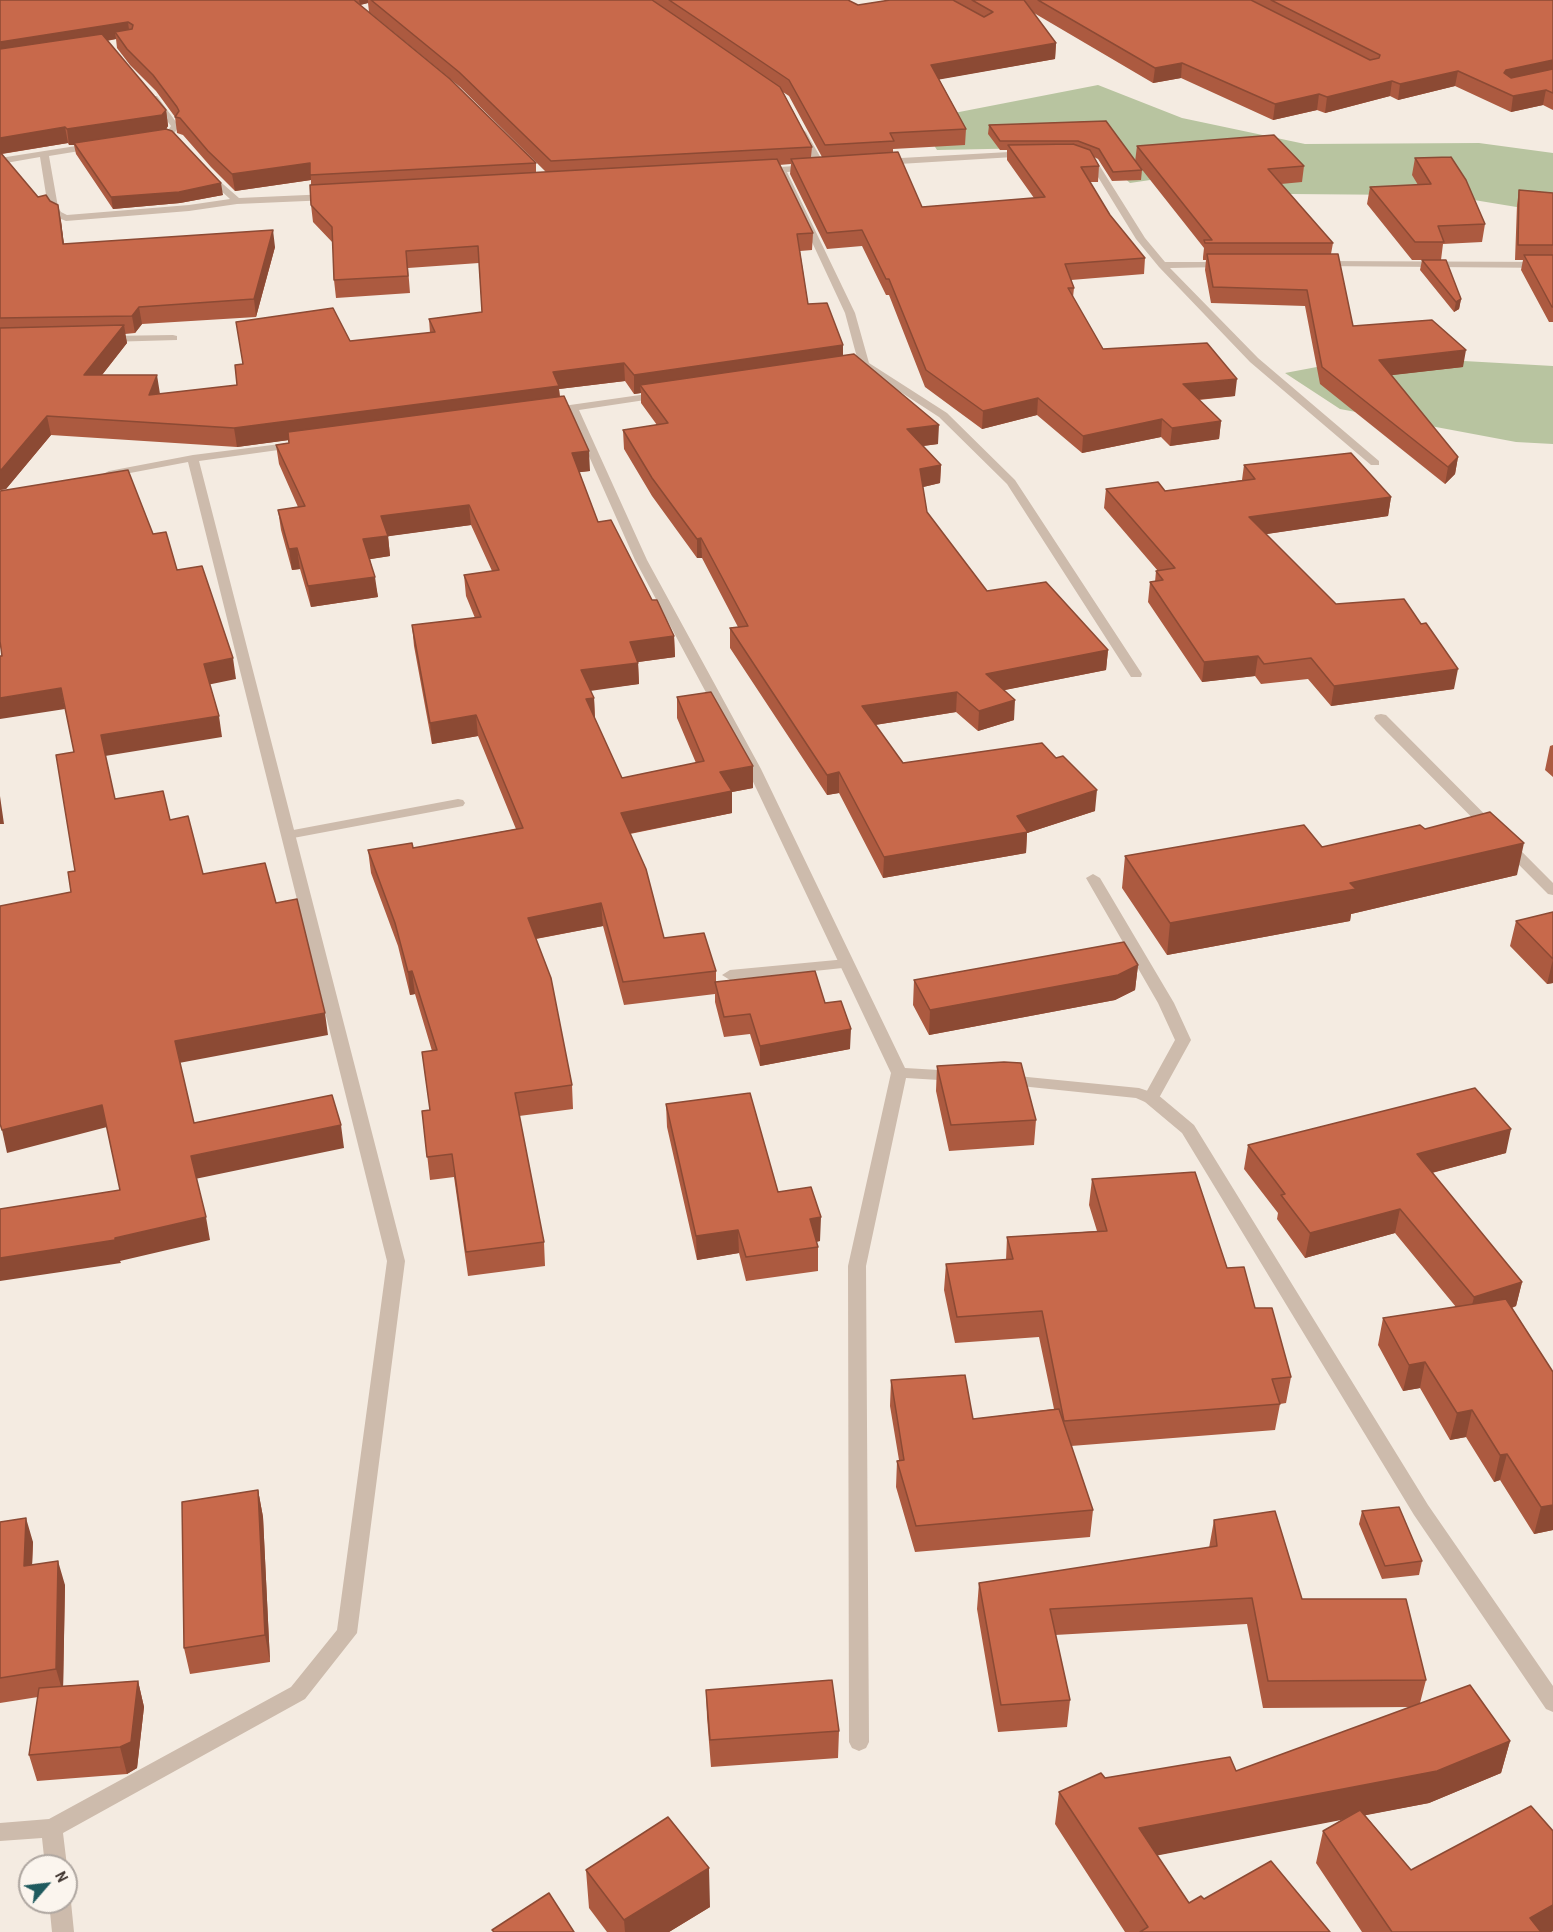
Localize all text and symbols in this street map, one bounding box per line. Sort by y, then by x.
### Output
north arrow [18,1854,78,1914]
text: N [50,1867,74,1886]

